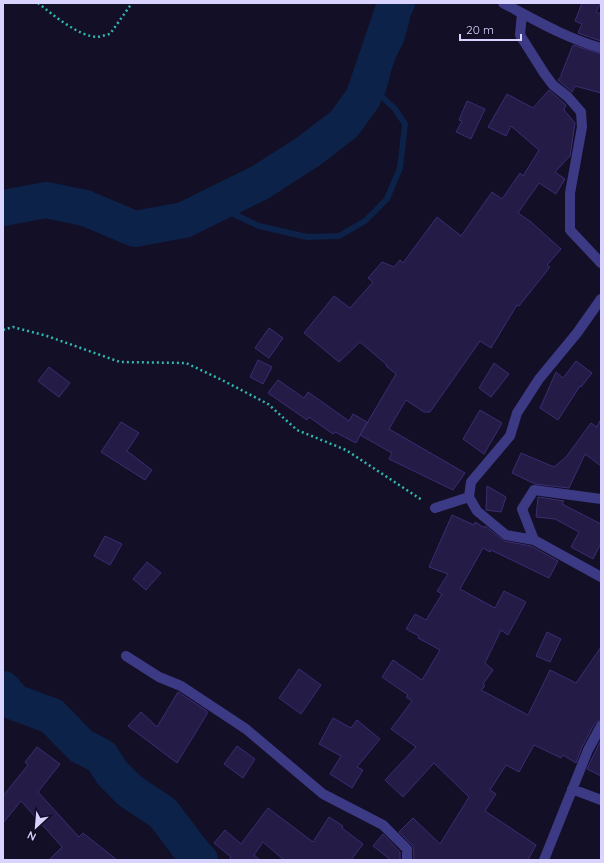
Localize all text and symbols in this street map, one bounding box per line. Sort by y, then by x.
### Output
scale bar [460,16,521,42]
text: 20 m [466,22,494,37]
north arrow [16,807,56,847]
text: N [25,828,38,844]

